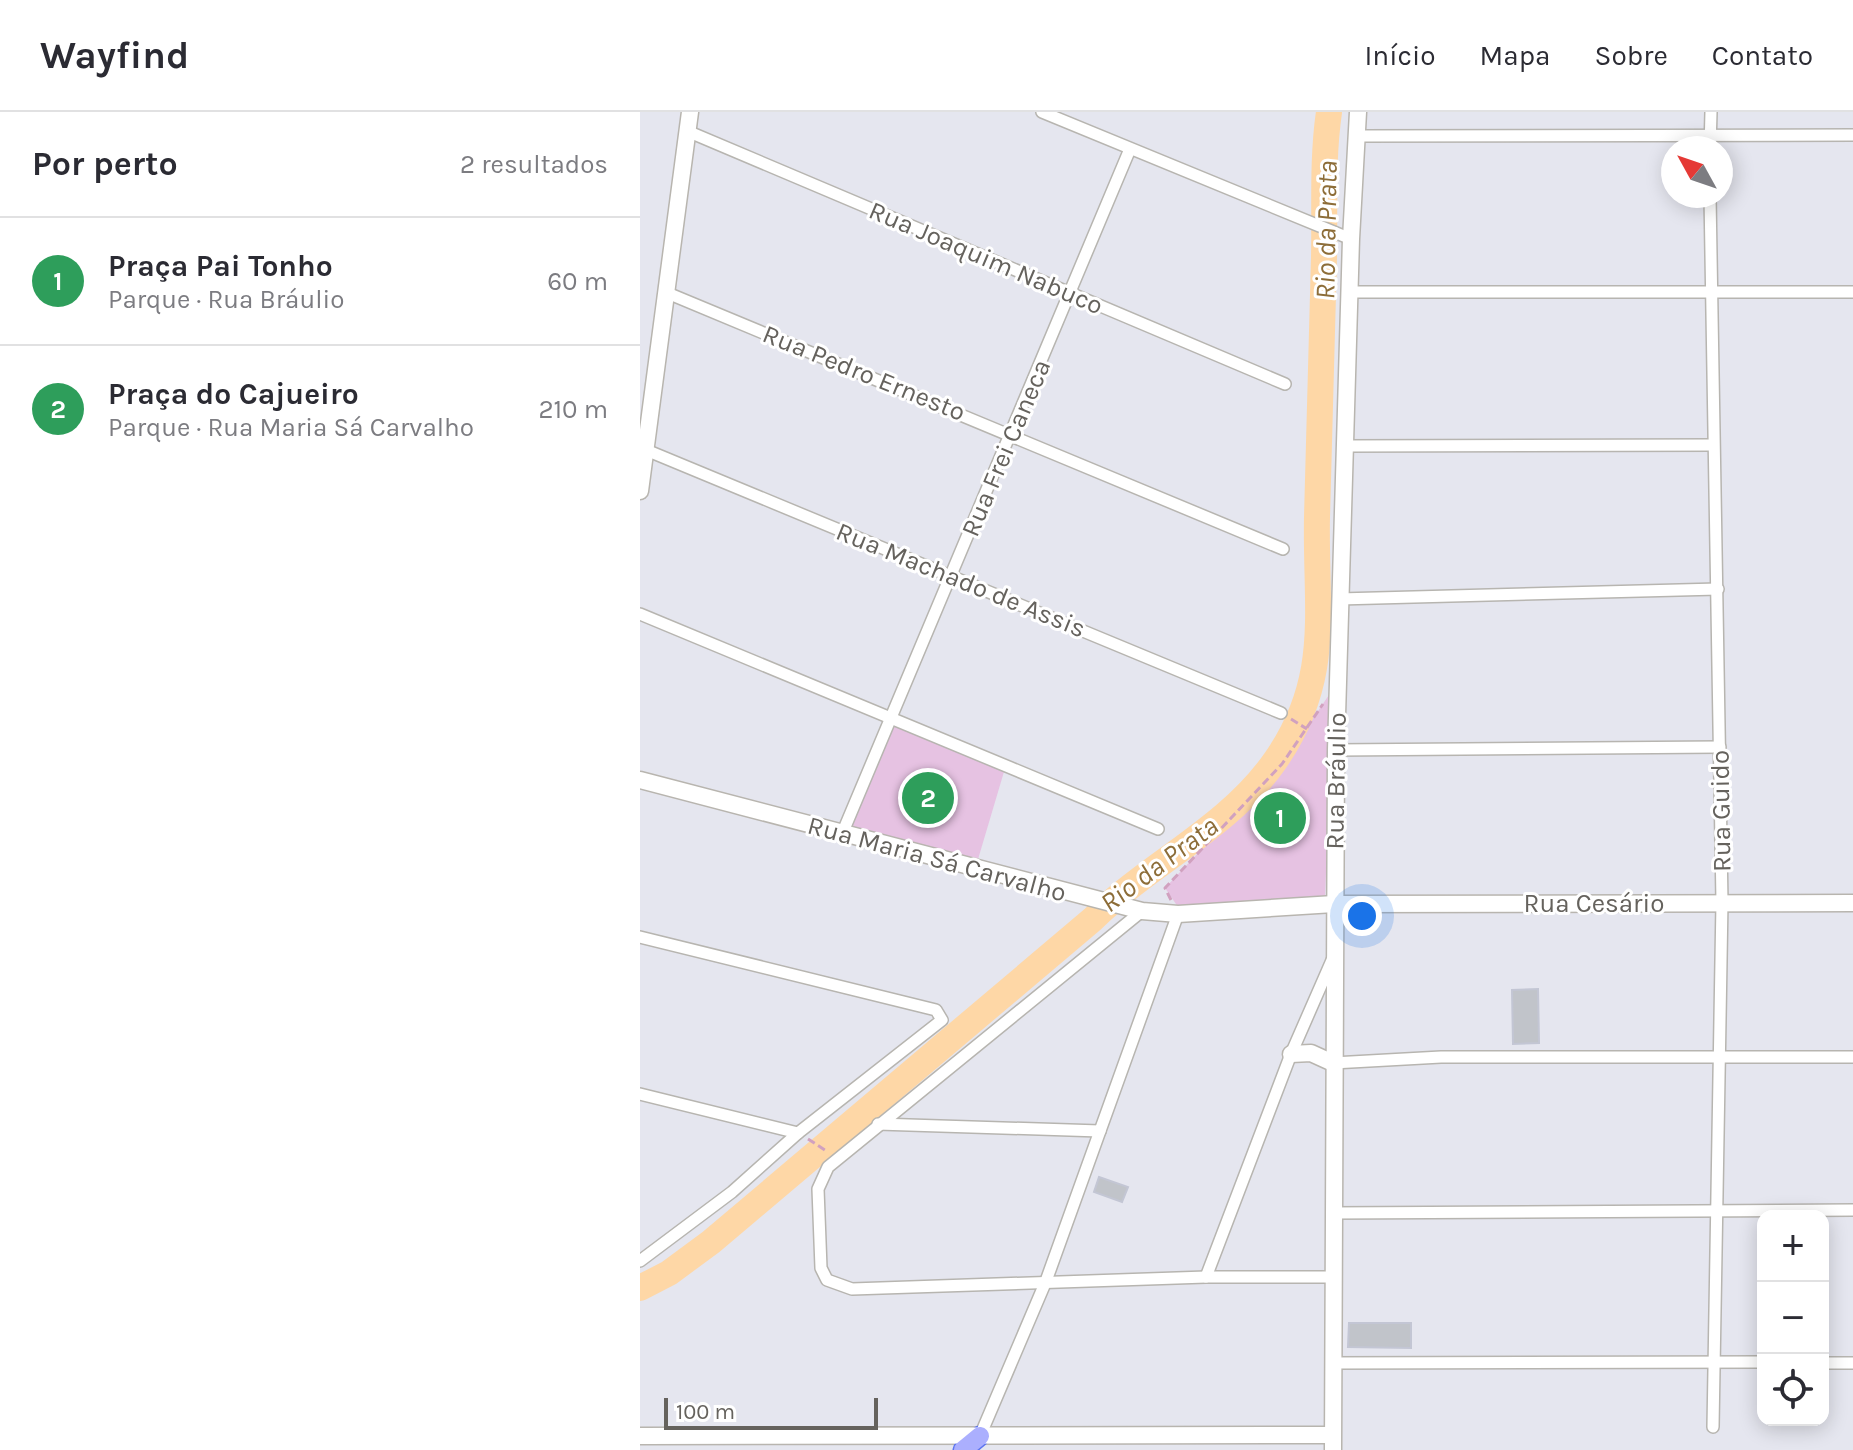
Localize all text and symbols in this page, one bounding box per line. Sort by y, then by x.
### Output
text: Wayfind [40,33,189,78]
text: Início [1364,39,1436,72]
text: Mapa [1480,39,1551,72]
text: Sobre [1595,39,1668,72]
text: Contato [1712,39,1813,72]
north arrow [1661,136,1733,208]
text: Por perto [32,144,178,184]
text: 2 resultados [460,149,608,180]
water label: Rio da Prata [1308,160,1344,300]
street label: Rua Joaquim Nabuco [864,195,1108,321]
text: Praça Pai Tonho [108,248,333,284]
text: 1 [53,266,63,297]
text: 60 m [547,266,608,297]
text: Parque · Rua Bráulio [108,284,344,315]
street label: Rua Pedro Ernesto [758,318,970,428]
street label: Rua Frei Caneca [955,355,1057,541]
text: Praça do Cajueiro [108,376,359,412]
text: 2 [50,394,66,425]
text: 210 m [538,394,608,425]
text: Parque · Rua Maria Sá Carvalho [108,412,474,443]
street label: Rua Machado de Assis [832,516,1090,644]
street label: Rua Bráulio [1319,712,1353,850]
street label: Rua Guido [1704,750,1738,872]
pin: 2 [902,768,954,828]
pin: 1 [1254,788,1306,848]
water label: Rio da Prata [1094,809,1224,919]
street label: Rua Maria Sá Carvalho [804,810,1070,908]
street label: Rua Cesário [1524,888,1664,919]
your location [1342,896,1382,936]
map controls [1757,1210,1829,1426]
button: + [1757,1210,1829,1282]
button: − [1757,1282,1829,1354]
button: locate [1757,1354,1829,1426]
scale bar [664,1394,878,1430]
text: 100 m [676,1399,735,1425]

